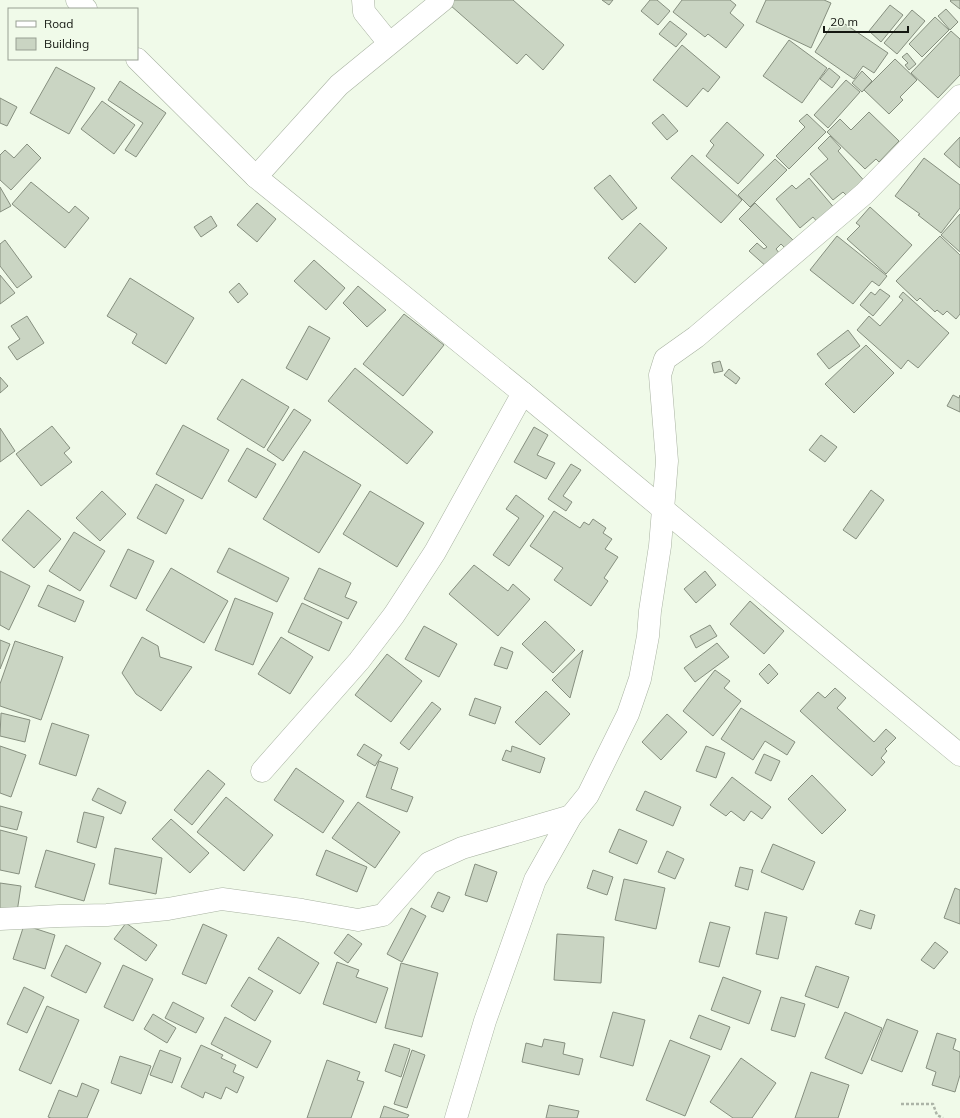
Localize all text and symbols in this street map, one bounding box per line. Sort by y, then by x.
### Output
legend [8,8,138,60]
scale bar [824,8,908,34]
text: 20 m [830,14,858,29]
text: Road [44,16,73,31]
text: Building [44,36,89,51]

